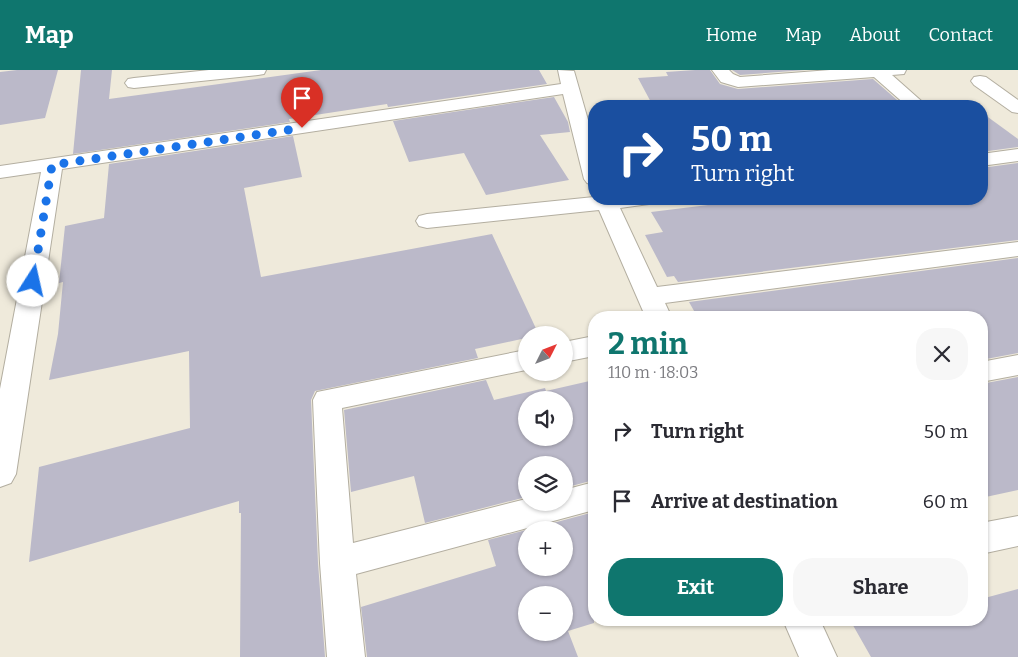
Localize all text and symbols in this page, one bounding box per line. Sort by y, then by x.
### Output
text: Map [25,21,74,49]
text: Home [706,24,757,46]
text: Map [785,24,821,46]
text: About [849,24,900,46]
text: Contact [928,24,993,46]
pin [281,77,323,128]
icon: arrive [288,84,316,112]
text: 50 m [691,118,772,160]
icon: right [608,120,673,185]
text: Turn right [691,160,794,187]
position arrow [6,254,58,306]
north arrow [518,326,572,381]
map controls [518,326,573,641]
text: 2 min [608,326,688,362]
button: close [916,328,968,380]
text: 110 m · 18:03 [608,363,698,382]
button: sound [518,391,573,446]
icon: right [608,417,636,445]
text: Turn right [651,420,744,443]
text: 50 m [924,420,968,443]
button: layers [518,456,573,511]
icon: arrive [608,487,636,515]
text: Arrive at destination [651,490,838,513]
text: 60 m [923,490,968,513]
button: + [518,521,573,576]
button: Exit [608,558,783,616]
button: Share [793,558,968,616]
button: − [518,586,573,641]

